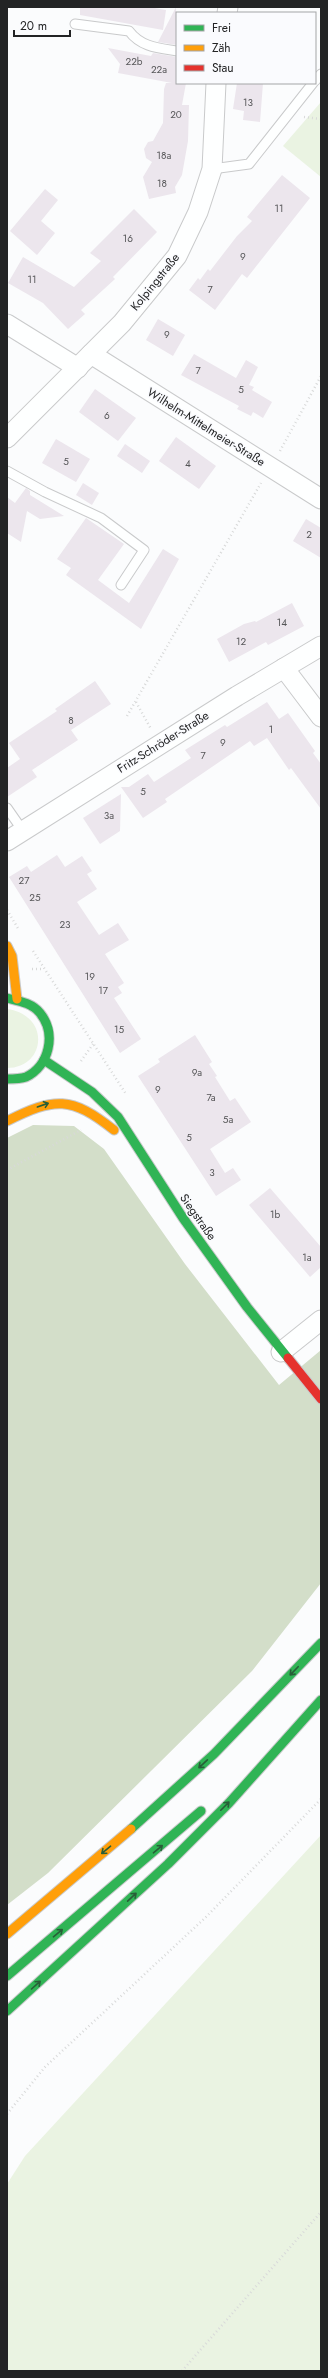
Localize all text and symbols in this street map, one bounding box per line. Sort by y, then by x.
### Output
scale bar [14,12,70,38]
legend [176,12,316,84]
text: 20 m [20,17,47,35]
text: Frei [212,19,231,37]
text: Zäh [212,39,231,57]
house number: 22b [125,54,143,69]
text: Stau [212,59,234,77]
house number: 22a [151,62,167,77]
house number: 13 [243,95,254,110]
house number: 20 [170,107,182,122]
house number: 18a [157,148,172,163]
house number: 18 [157,176,167,191]
house number: 11 [275,201,284,216]
house number: 16 [123,231,133,246]
street label: Kolpingstraße [126,249,184,315]
house number: 9 [240,249,246,264]
house number: 11 [28,272,37,287]
house number: 7 [207,282,213,297]
house number: 9 [164,327,170,342]
house number: 7 [195,363,201,378]
house number: 5 [238,382,244,397]
street label: Wilhelm-Mittelmeier-Straße [143,383,269,471]
house number: 6 [104,408,110,423]
house number: 5 [63,454,69,469]
house number: 4 [185,456,191,471]
house number: 2 [306,527,312,542]
house number: 14 [277,615,287,630]
house number: 12 [236,634,246,649]
street label: Fritz-Schröder-Straße [114,707,212,777]
house number: 8 [68,713,74,728]
house number: 1 [269,722,273,737]
house number: 9 [220,735,226,750]
house number: 7 [200,748,206,763]
house number: 5 [140,784,146,799]
house number: 3a [104,808,114,823]
house number: 27 [19,873,30,888]
house number: 25 [29,890,41,905]
house number: 23 [59,917,71,932]
house number: 19 [85,969,95,984]
house number: 17 [98,983,109,998]
house number: 15 [114,1022,124,1037]
house number: 9a [192,1065,202,1080]
house number: 9 [155,1082,161,1097]
house number: 7a [206,1090,216,1105]
one-way arrow [36,1101,48,1109]
house number: 5a [223,1112,233,1127]
house number: 5 [186,1130,192,1145]
house number: 3 [209,1165,215,1180]
street label: Siegstraße [175,1190,221,1244]
house number: 1b [270,1207,280,1222]
house number: 1a [302,1250,312,1265]
one-way arrow [289,1666,299,1676]
one-way arrow [199,1759,209,1768]
one-way arrow [220,1801,230,1811]
one-way arrow [152,1845,163,1854]
one-way arrow [101,1846,112,1855]
one-way arrow [127,1892,137,1902]
one-way arrow [53,1928,64,1937]
one-way arrow [31,1980,41,1990]

